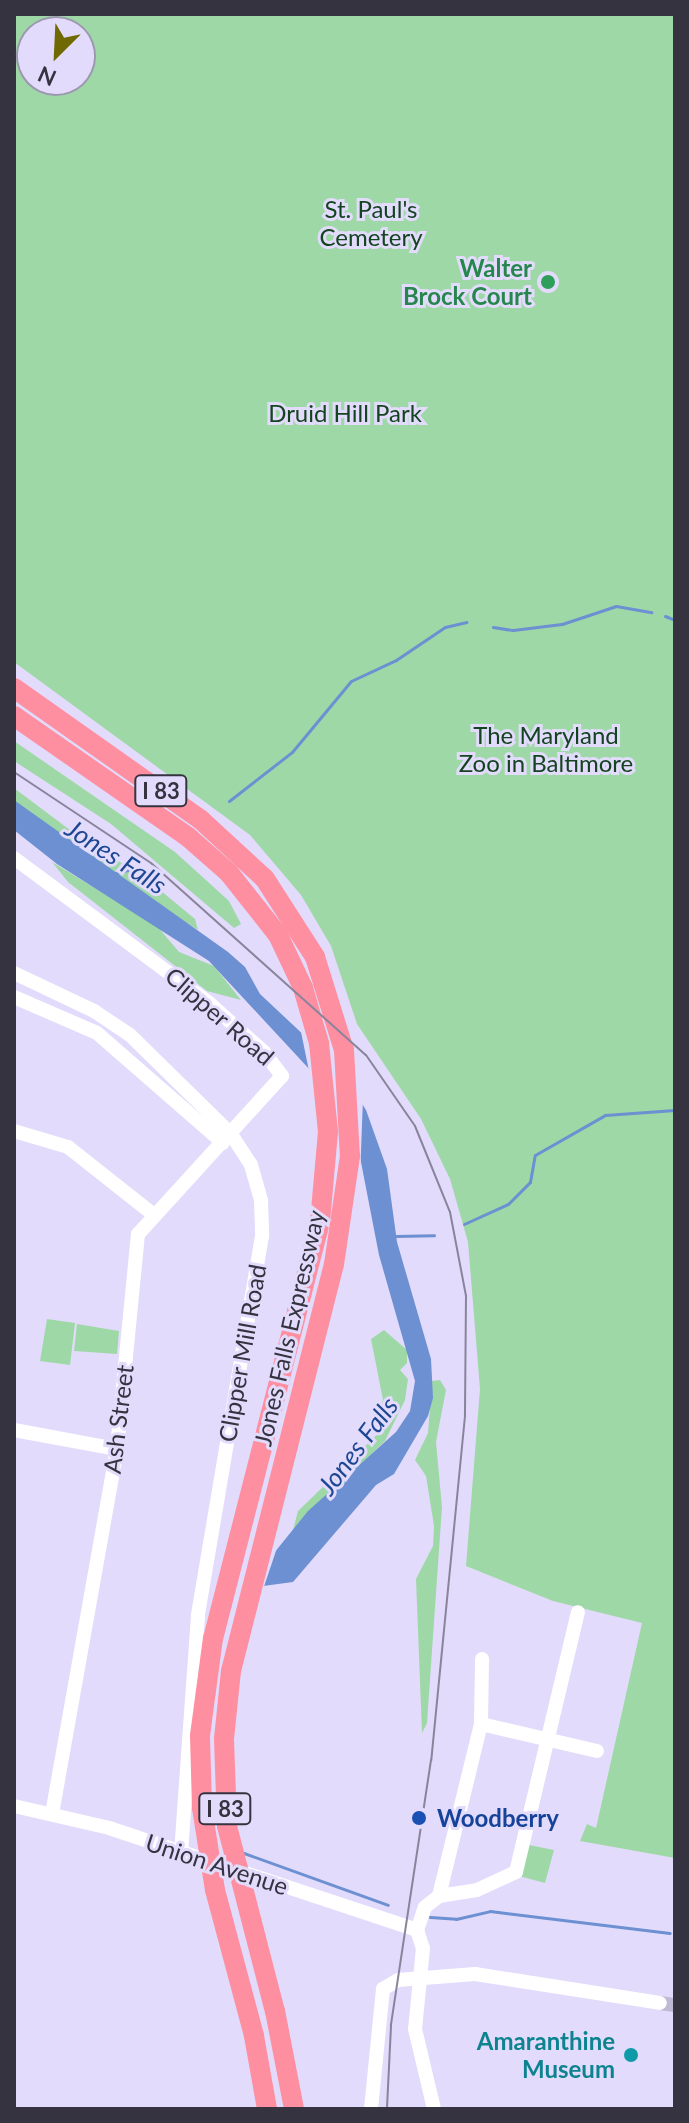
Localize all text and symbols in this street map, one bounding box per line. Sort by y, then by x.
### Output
north arrow [16,16,96,96]
text: N [34,61,60,92]
park label: St. Paul's Cemetery [319,195,423,251]
place label: Walter Brock Court [403,254,532,310]
marker: Walter Brock Court [539,273,557,291]
park label: Druid Hill Park [268,399,422,427]
park label: The Maryland Zoo in Baltimore [459,721,633,777]
road number: I 83 [133,773,189,809]
water label: Jones Falls [60,813,172,901]
street label: Clipper Road [160,961,280,1071]
street label: Jones Falls Expressway [248,1207,330,1449]
street label: Clipper Mill Road [212,1262,272,1444]
street label: Ash Street [97,1363,139,1475]
water label: Jones Falls [311,1391,405,1501]
road number: I 83 [197,1791,253,1827]
place label: Woodberry [437,1804,559,1832]
marker: Woodberry [408,1807,430,1829]
street label: Union Avenue [142,1827,292,1901]
place label: Amaranthine Museum [477,2027,615,2083]
marker: Amaranthine Museum [622,2046,640,2064]

